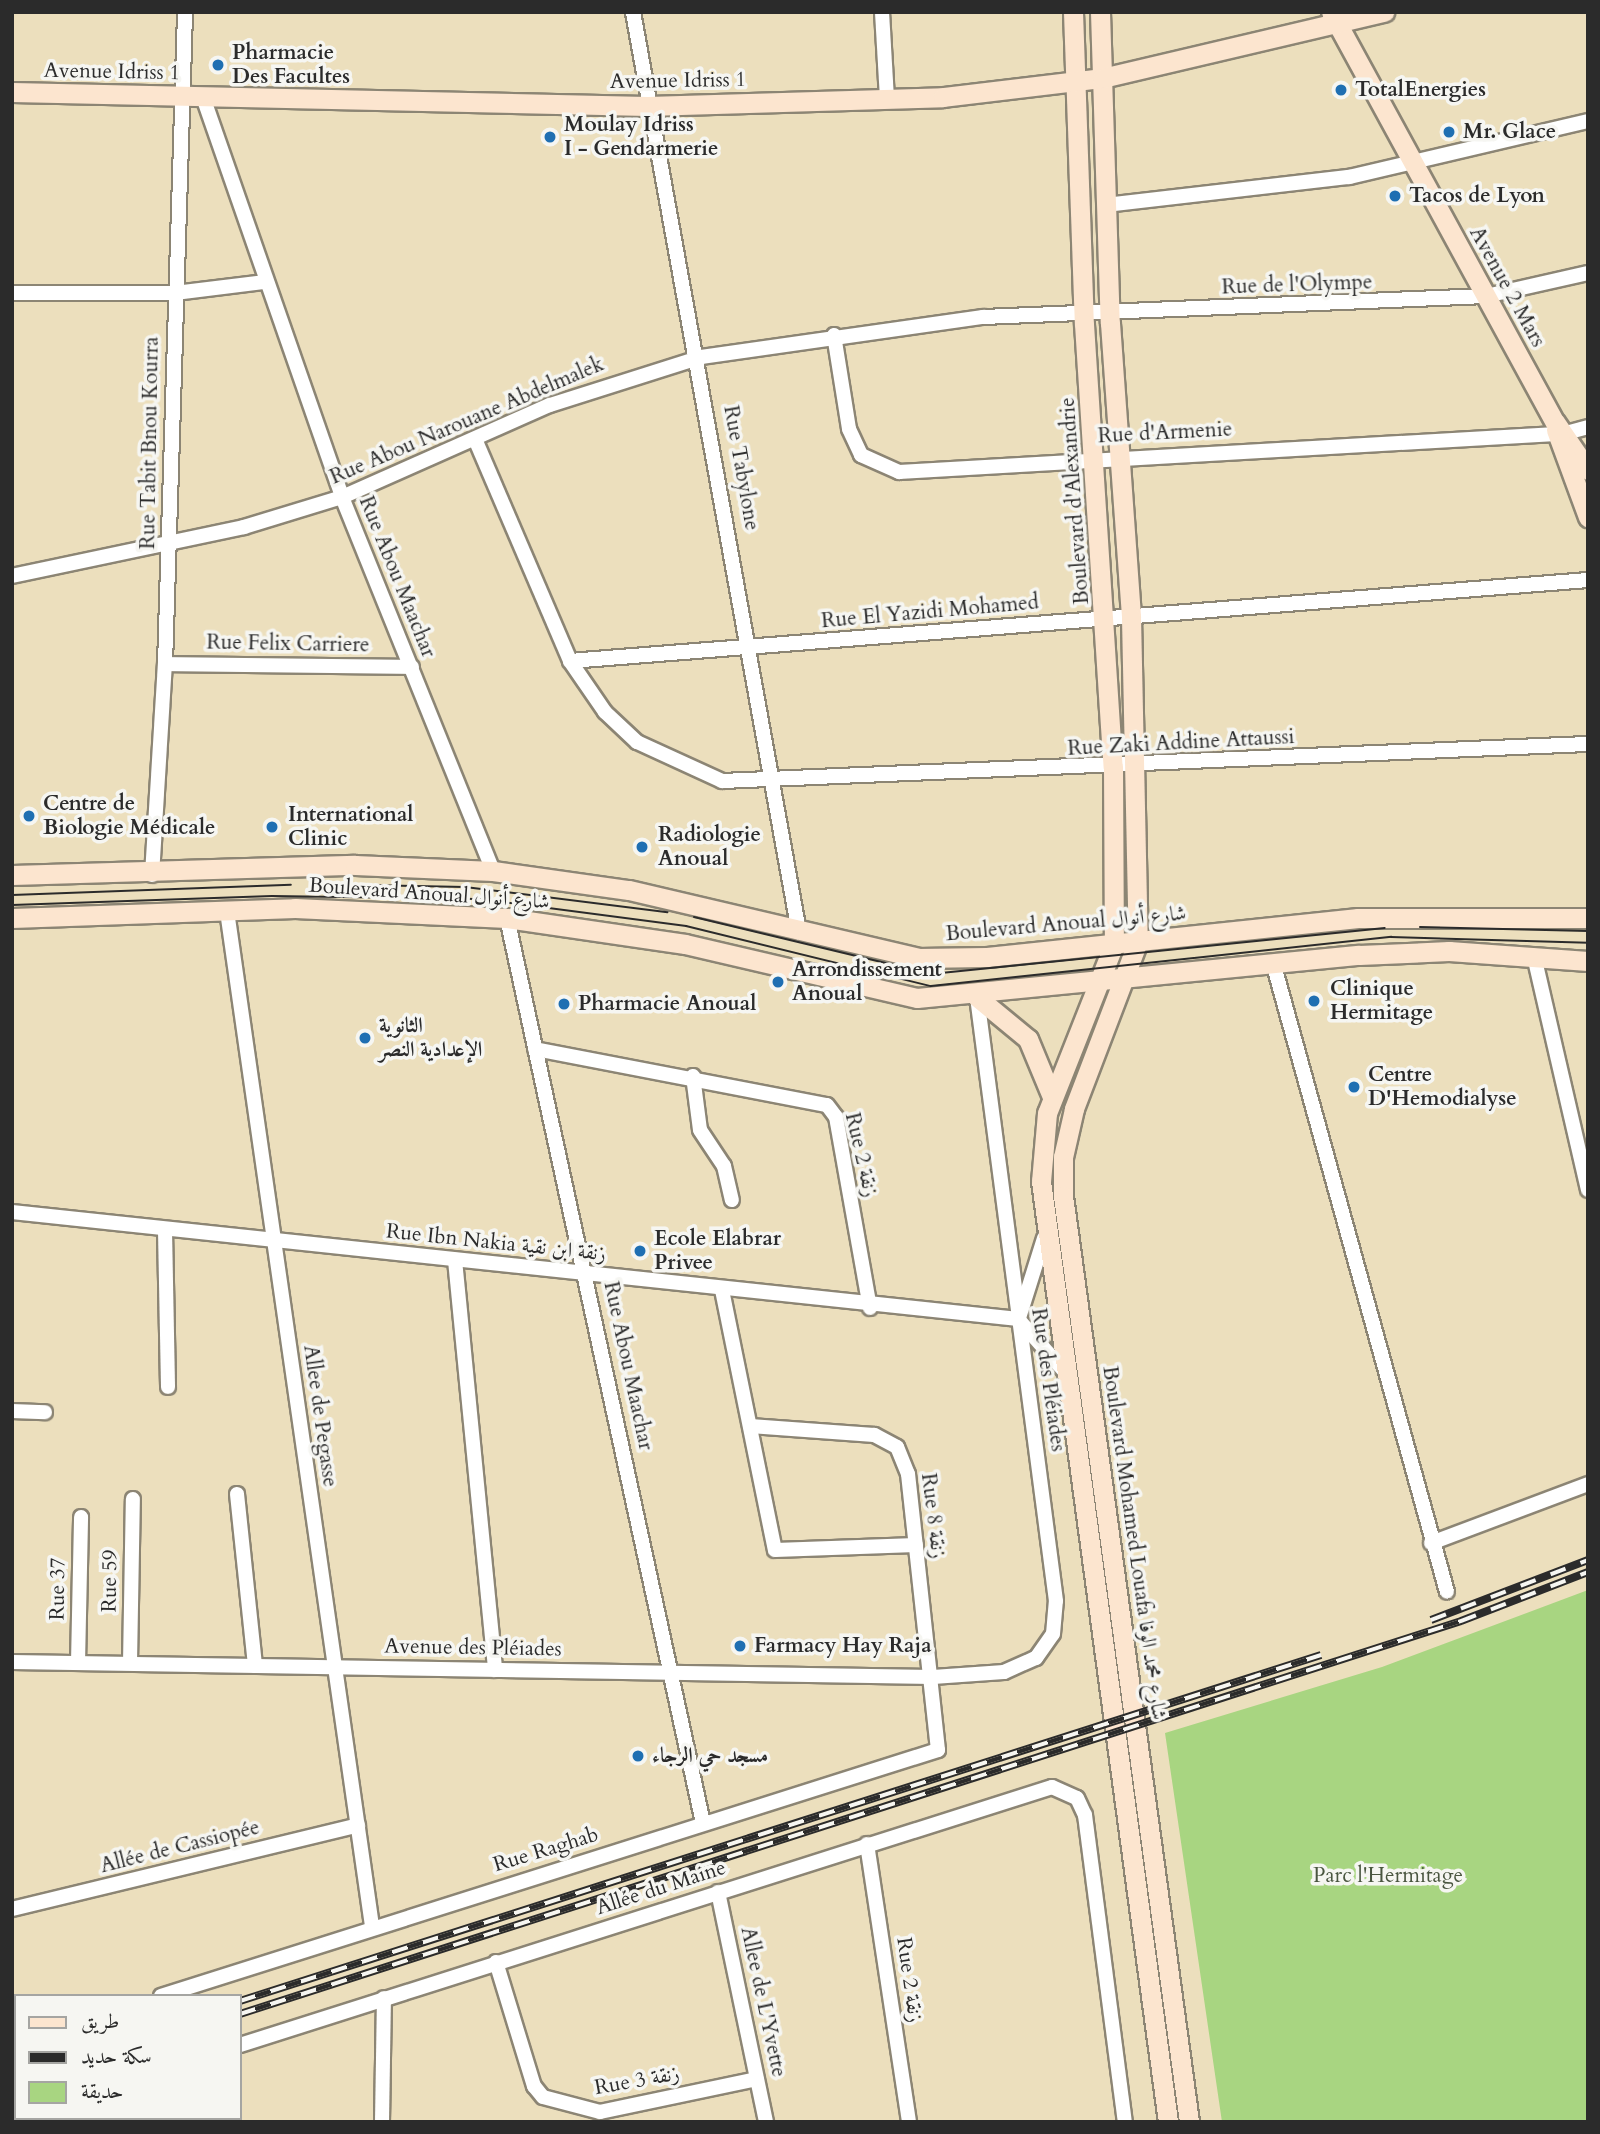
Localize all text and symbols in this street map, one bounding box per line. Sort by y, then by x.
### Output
place label: Pharmacie Des Facultes [232,40,350,90]
marker: Pharmacie Des Facultes [210,57,226,73]
street label: Avenue Idriss 1 [44,58,180,86]
street label: Avenue Idriss 1 [610,67,746,95]
place label: TotalEnergies [1355,77,1486,103]
marker: TotalEnergies [1333,82,1349,98]
place label: Moulay Idriss I - Gendarmerie [564,112,718,162]
place label: Mr. Glace [1463,119,1556,145]
marker: Mr. Glace [1441,124,1457,140]
marker: Moulay Idriss I - Gendarmerie [542,129,558,145]
place label: Tacos de Lyon [1409,183,1545,209]
marker: Tacos de Lyon [1387,188,1403,204]
street label: Avenue 2 Mars [1464,222,1550,352]
street label: Rue de l'Olympe [1221,270,1373,300]
street label: Rue Tabit Bnou Kourra [136,336,164,550]
street label: Rue Abou Narouane Abdelmalek [326,352,608,490]
street label: Boulevard d'Alexandrie [1055,397,1095,605]
street label: Rue Tabylone [718,404,764,532]
street label: Rue d'Armenie [1097,417,1233,449]
street label: Rue Abou Maachar [353,493,441,661]
street label: Rue El Yazidi Mohamed [820,590,1040,634]
street label: Rue Felix Carriere [206,630,370,658]
street label: Rue Zaki Addine Attaussi [1067,724,1295,762]
place label: Centre de Biologie Médicale [43,791,215,841]
place label: International Clinic [288,802,413,852]
marker: Centre de Biologie Médicale [21,808,37,824]
marker: International Clinic [262,817,282,837]
place label: Radiologie Anoual [658,822,761,872]
marker: Radiologie Anoual [632,837,652,857]
street label: Boulevard Anoual شارع أنوال [308,873,550,915]
street label: Boulevard Anoual شارع أنوال [945,901,1187,947]
place label: Arrondissement Anoual [792,957,942,1007]
marker: Arrondissement Anoual [770,974,786,990]
place label: Clinique Hermitage [1330,976,1433,1026]
place label: Pharmacie Anoual [578,991,756,1017]
marker: Clinique Hermitage [1304,991,1324,1011]
marker: Pharmacie Anoual [556,996,572,1012]
place label: الثانوية الإعدادية النصر [379,1013,482,1063]
marker: الثانوية الإعدادية النصر [357,1030,373,1046]
place label: Centre D'Hemodialyse [1368,1062,1517,1112]
marker: Centre D'Hemodialyse [1346,1079,1362,1095]
street label: Rue 2 زنقة [839,1110,883,1200]
street label: Rue Ibn Nakia زنقة ابن نقية [385,1219,607,1267]
place label: Ecole Elabrar Privee [654,1226,781,1276]
marker: Ecole Elabrar Privee [632,1243,648,1259]
street label: Rue Abou Maachar [598,1279,658,1453]
street label: Rue des Pléiades [1025,1307,1071,1453]
street label: Allee de Pegasse [298,1343,342,1489]
street label: Boulevard Mohamed Louafa شارع محمد الوفا [1097,1364,1171,1722]
street label: Rue 8 زنقة [915,1472,951,1560]
street label: Rue 59 [97,1549,123,1613]
street label: Rue 37 [45,1557,71,1621]
place label: Farmacy Hay Raja [754,1633,932,1659]
street label: Avenue des Pléiades [384,1634,562,1662]
marker: Farmacy Hay Raja [732,1638,748,1654]
place label: مسجد حي الرجاء [652,1743,768,1769]
marker: مسجد حي الرجاء [630,1748,646,1764]
street label: Allée de Cassiopée [98,1815,262,1879]
street label: Rue Raghab [490,1822,602,1878]
street label: Allée du Maine [593,1855,729,1921]
park label: Parc l'Hermitage [1313,1863,1463,1889]
street label: Allee de L'Yvette [735,1925,791,2079]
street label: Rue 2 زنقة [891,1936,927,2024]
legend [14,1994,242,2120]
text: طريق [81,2007,119,2036]
text: سكة حديد [81,2042,152,2071]
street label: Rue 3 زنقة [593,2061,681,2101]
text: حديقة [81,2077,124,2106]

